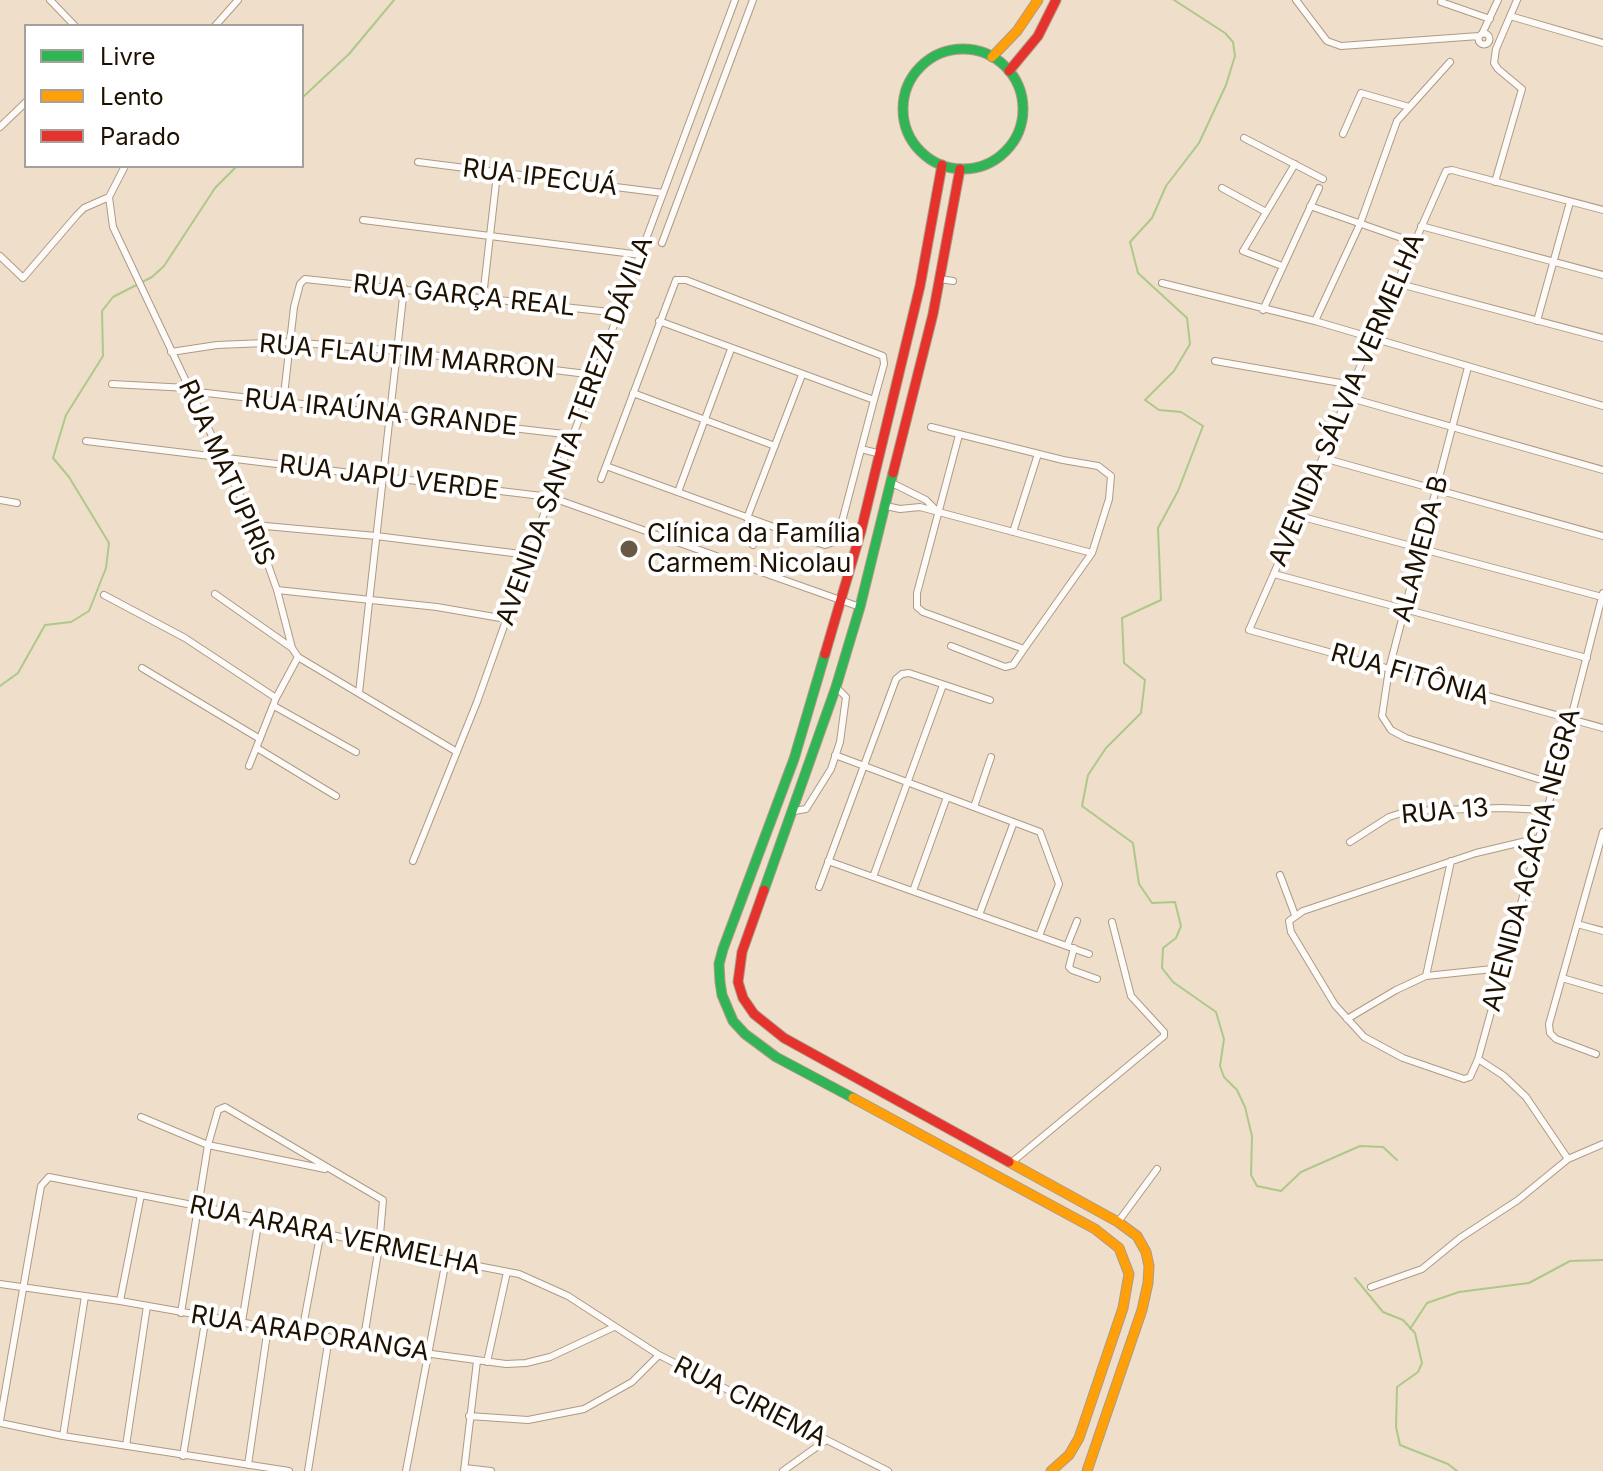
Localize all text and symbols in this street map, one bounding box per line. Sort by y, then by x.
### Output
legend [24,24,304,168]
text: Livre [100,42,156,71]
text: Lento [100,82,164,111]
text: Parado [100,122,180,151]
street label: RUA IPECUÁ [461,153,619,203]
street label: AVENIDA SÁLVIA VERMELHA [1263,229,1431,571]
street label: AVENIDA SANTA TEREZA DÁVILA [490,232,660,630]
street label: RUA GARÇA REAL [351,269,577,323]
street label: RUA FLAUTIM MARRON [258,329,556,385]
street label: RUA MATUPIRIS [171,375,281,571]
street label: RUA IRAÚNA GRANDE [243,383,519,443]
street label: RUA JAPU VERDE [277,449,501,507]
street label: ALAMEDA B [1387,473,1455,625]
place label: Clínica da Família Carmem Nicolau [647,518,861,580]
marker: Clínica da Família Carmem Nicolau [618,538,640,560]
street label: RUA FITÔNIA [1327,637,1493,713]
street label: AVENIDA ACÁCIA NEGRA [1476,705,1588,1015]
street label: RUA 13 [1400,793,1490,831]
street label: RUA ARARA VERMELHA [187,1190,483,1282]
street label: RUA ARAPORANGA [189,1300,431,1368]
street label: RUA CIRIEMA [668,1350,832,1454]

